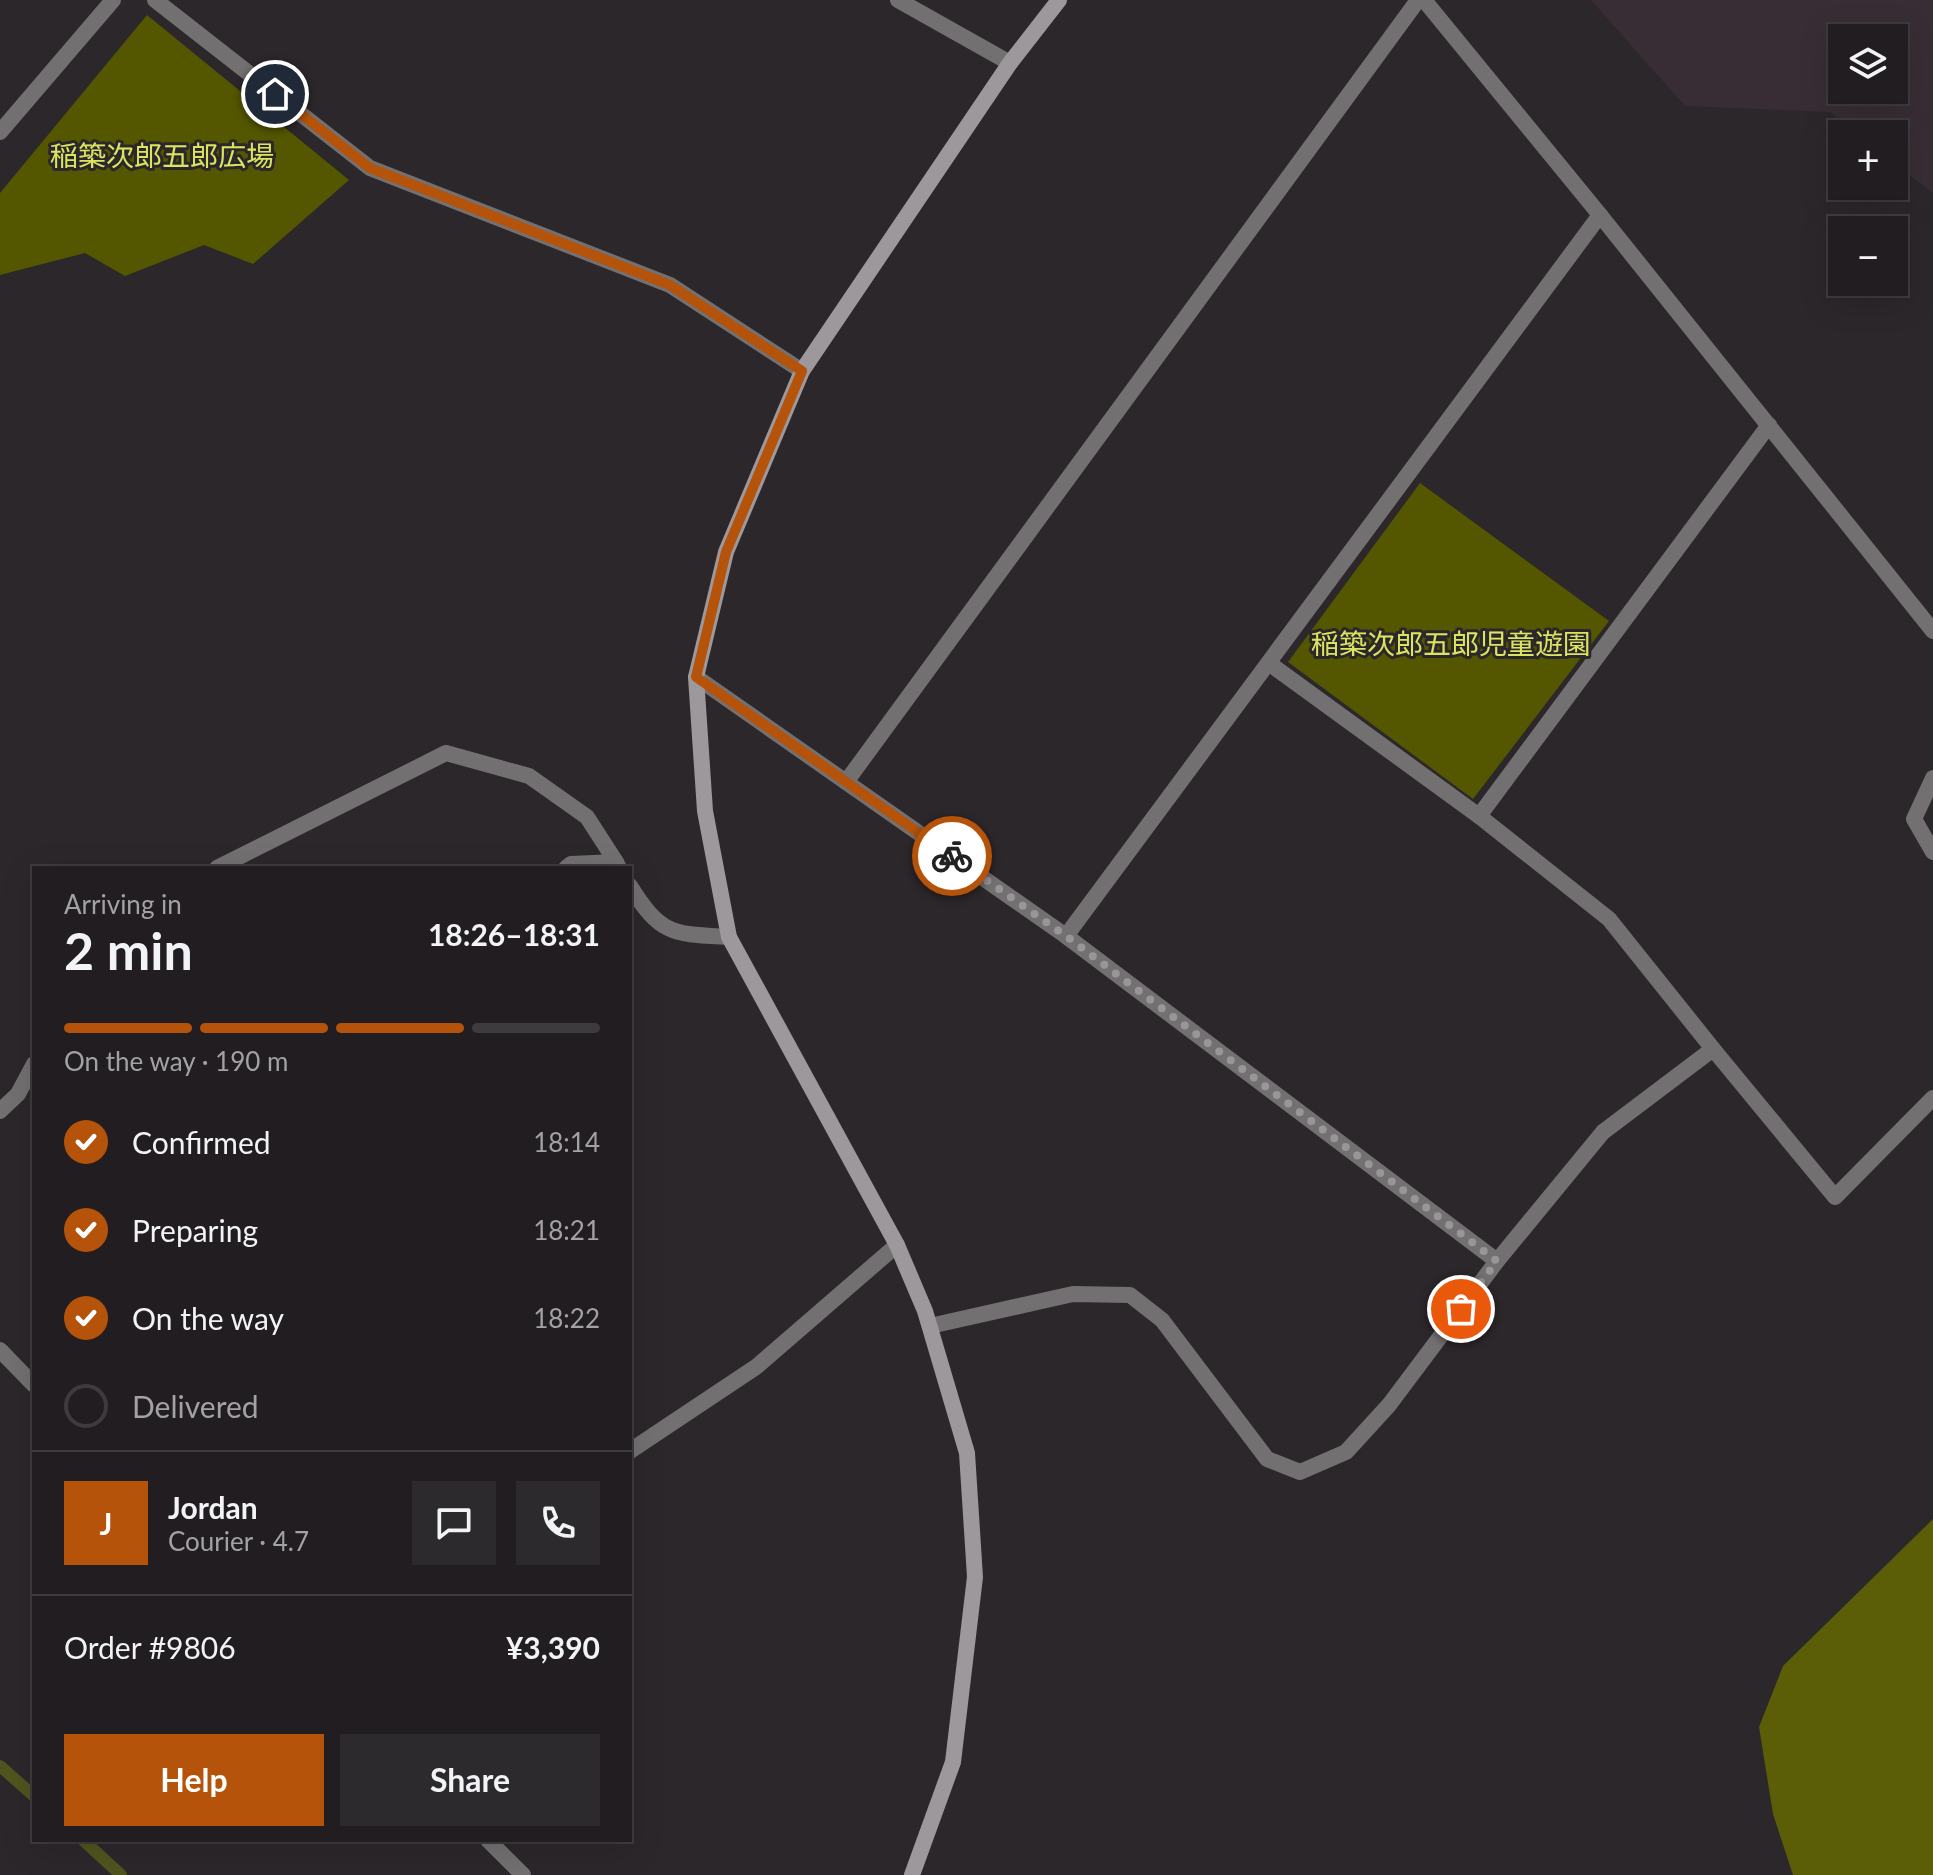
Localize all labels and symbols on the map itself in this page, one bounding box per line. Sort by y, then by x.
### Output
pin [241,60,309,128]
park label: 稲築次郎五郎広場 [50,138,274,172]
park label: 稲築次郎五郎児童遊園 [1311,626,1591,660]
courier [912,816,992,896]
pin [1427,1275,1495,1343]

